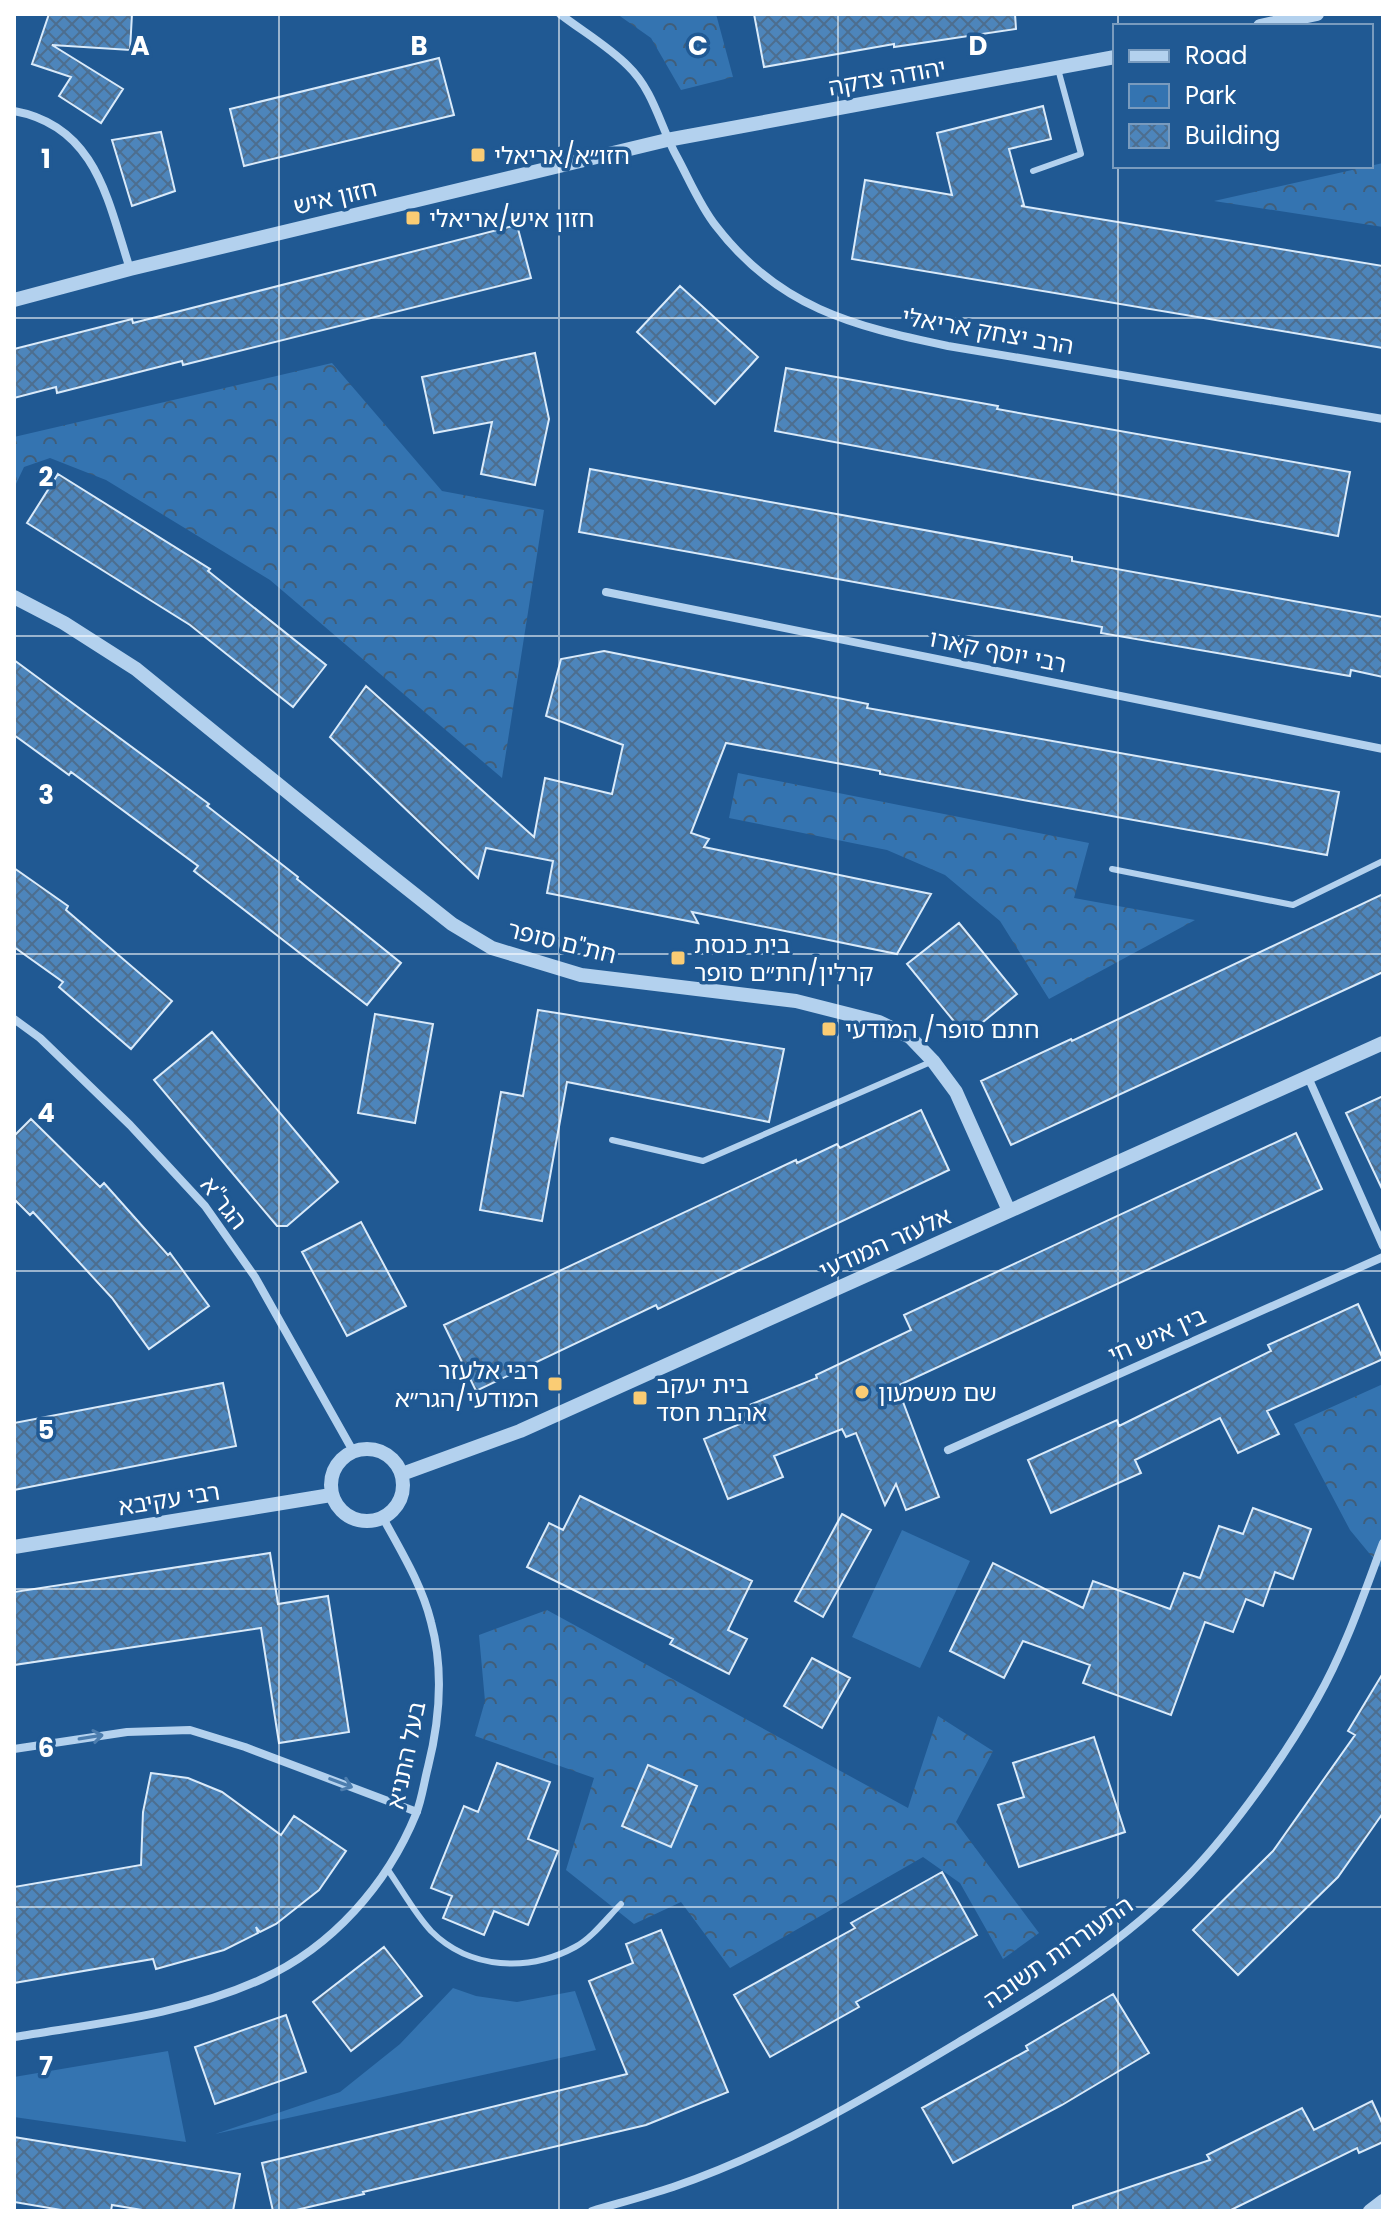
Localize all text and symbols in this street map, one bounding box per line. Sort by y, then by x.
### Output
legend [1113,24,1373,168]
text: A [130,28,150,64]
text: B [410,28,428,64]
text: C [688,28,708,64]
text: D [969,28,988,64]
text: Road [1185,39,1247,72]
street label: יהודה צדקה [826,50,948,104]
text: Park [1185,79,1237,112]
text: Building [1185,119,1281,152]
place label: חזו״א/אריאלי [494,139,630,172]
text: 1 [41,141,51,177]
marker: חזו״א/אריאלי [469,146,487,164]
street label: חזון איש [290,171,380,223]
place label: חזון איש/אריאלי [429,202,594,235]
marker: חזון איש/אריאלי [404,209,422,227]
street label: הרב יצחק אריאלי [899,300,1077,362]
text: 2 [39,459,54,495]
street label: רבי יוסף קארו [927,622,1069,680]
text: 3 [38,777,54,813]
street label: חת"ם סופר [504,913,620,971]
place label: בית כנסת קרלין/חת״ם סופר [694,928,874,989]
marker: בית כנסת קרלין/חת״ם סופר [669,949,687,967]
place label: חתם סופר/ המודעי [845,1013,1040,1046]
marker: חתם סופר/ המודעי [820,1020,838,1038]
text: 4 [37,1095,55,1131]
street label: הגר"א [193,1170,255,1236]
street label: אלעזר המודעי [814,1199,956,1287]
street label: בין איש חי [1103,1299,1211,1371]
place label: רבי אלעזר המודעי/הגר״א [395,1354,539,1415]
place label: בית יעקב אהבת חסד [656,1368,767,1429]
marker: רבי אלעזר המודעי/הגר״א [546,1375,564,1393]
place label: שם משמעון [878,1376,997,1409]
marker: שם משמעון [853,1383,871,1401]
marker: בית יעקב אהבת חסד [631,1389,649,1407]
text: 5 [38,1412,54,1448]
street label: רבי עקיבא [116,1475,222,1523]
street label: בעל התניא [378,1698,434,1812]
one-way arrow [78,1729,103,1744]
text: 6 [38,1730,54,1766]
one-way arrow [328,1777,353,1791]
street label: התעוררות תשובה [977,1888,1139,2016]
text: 7 [39,2048,53,2084]

